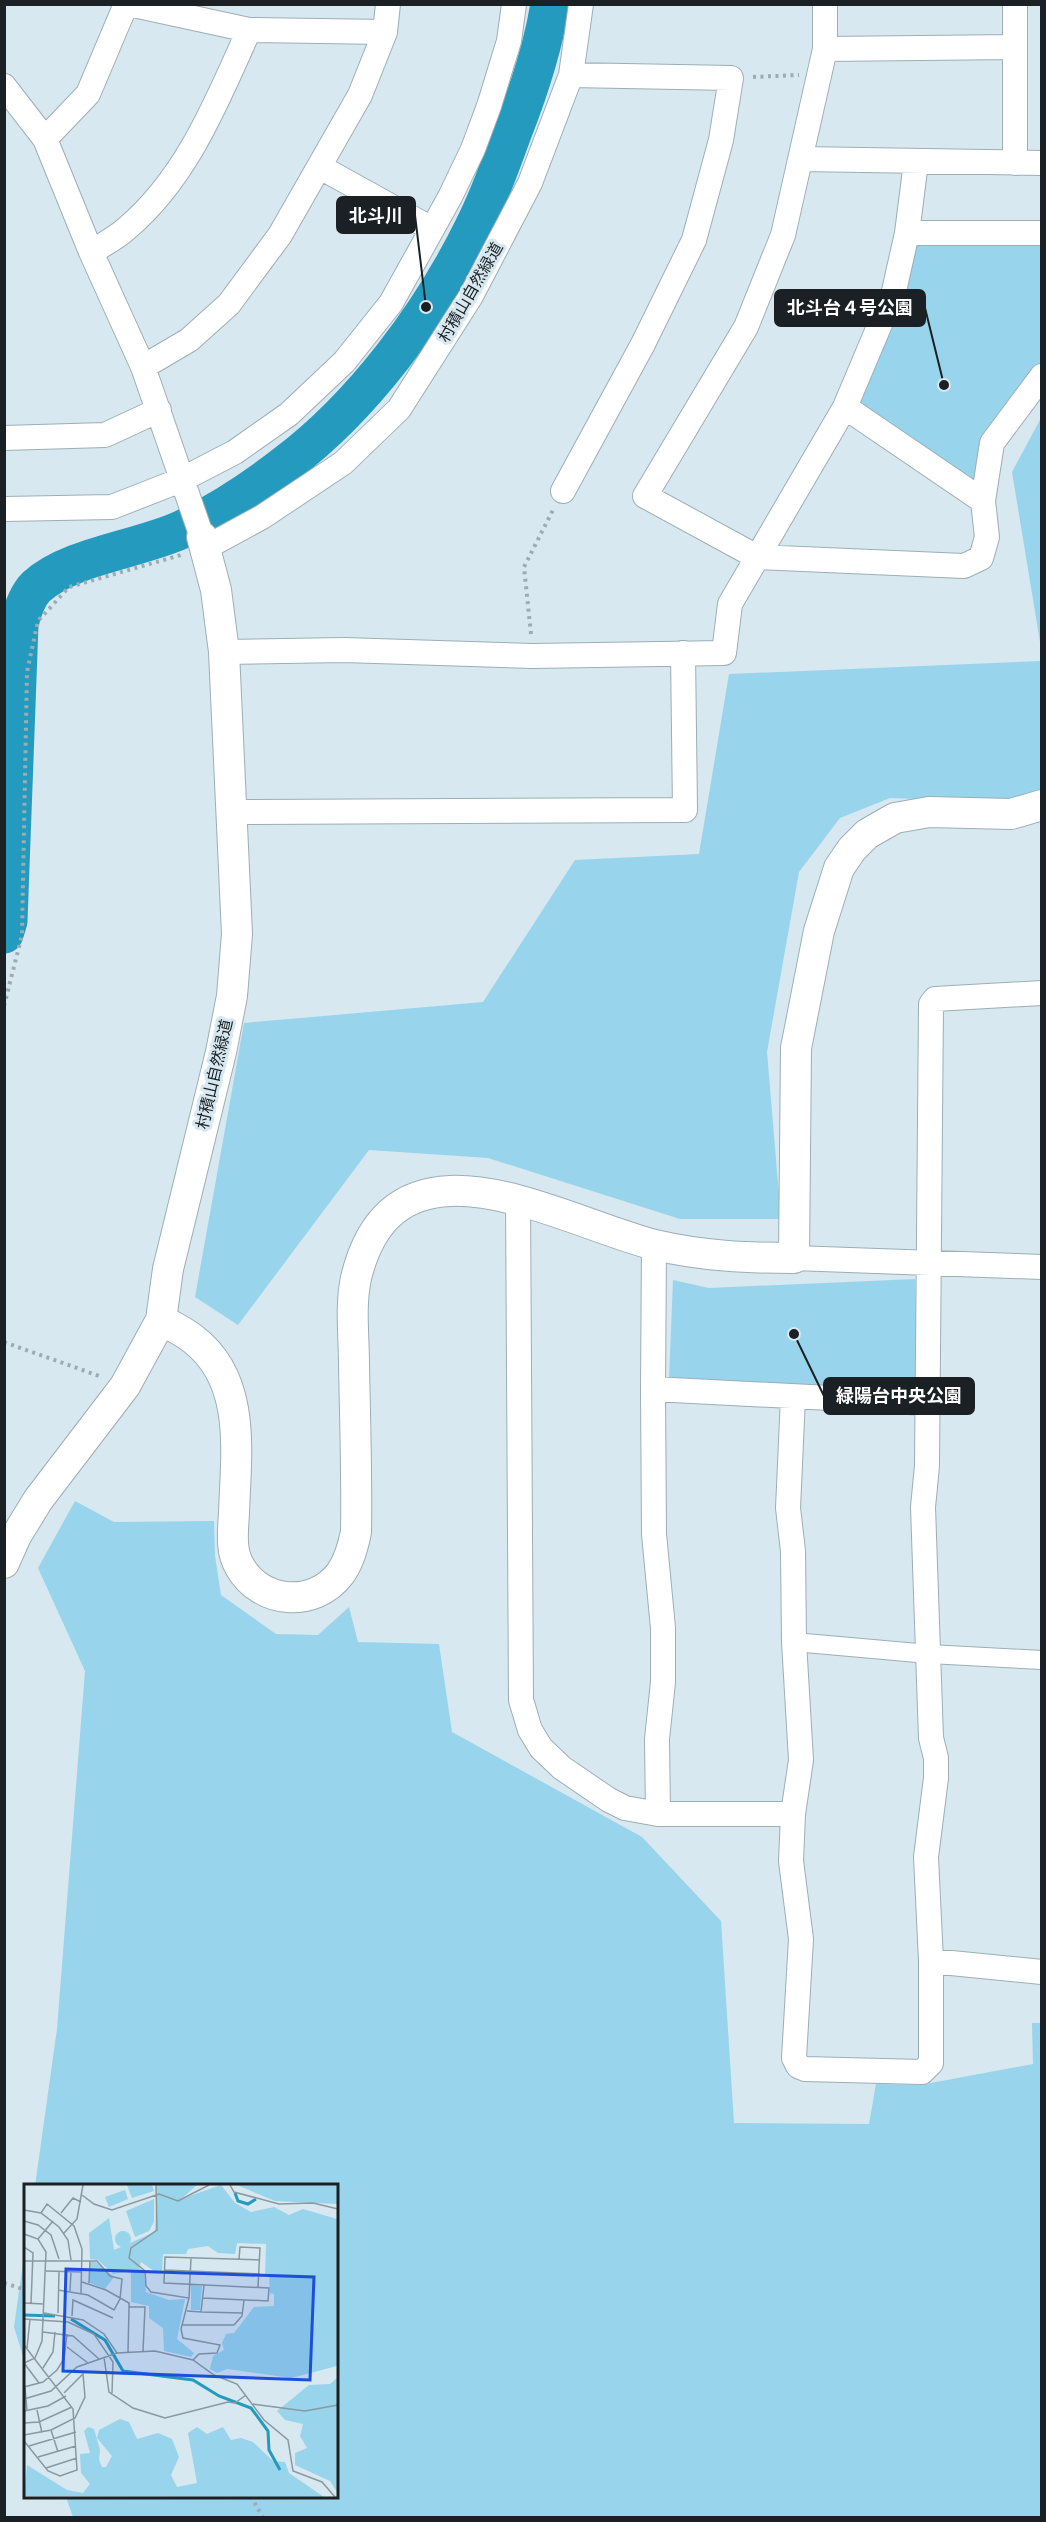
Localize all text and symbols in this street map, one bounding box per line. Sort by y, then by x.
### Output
callout: 北斗川 [337,197,415,233]
text: 北斗川 [349,203,403,227]
street label: 村積山自然緑道 [432,238,508,346]
callout: 北斗台４号公園 [775,290,925,326]
text: 北斗台４号公園 [787,295,913,319]
street label: 村積山自然緑道 [191,1017,237,1131]
callout: 緑陽台中央公園 [824,1378,974,1414]
text: 緑陽台中央公園 [836,1383,962,1407]
inset map [24,2184,338,2498]

